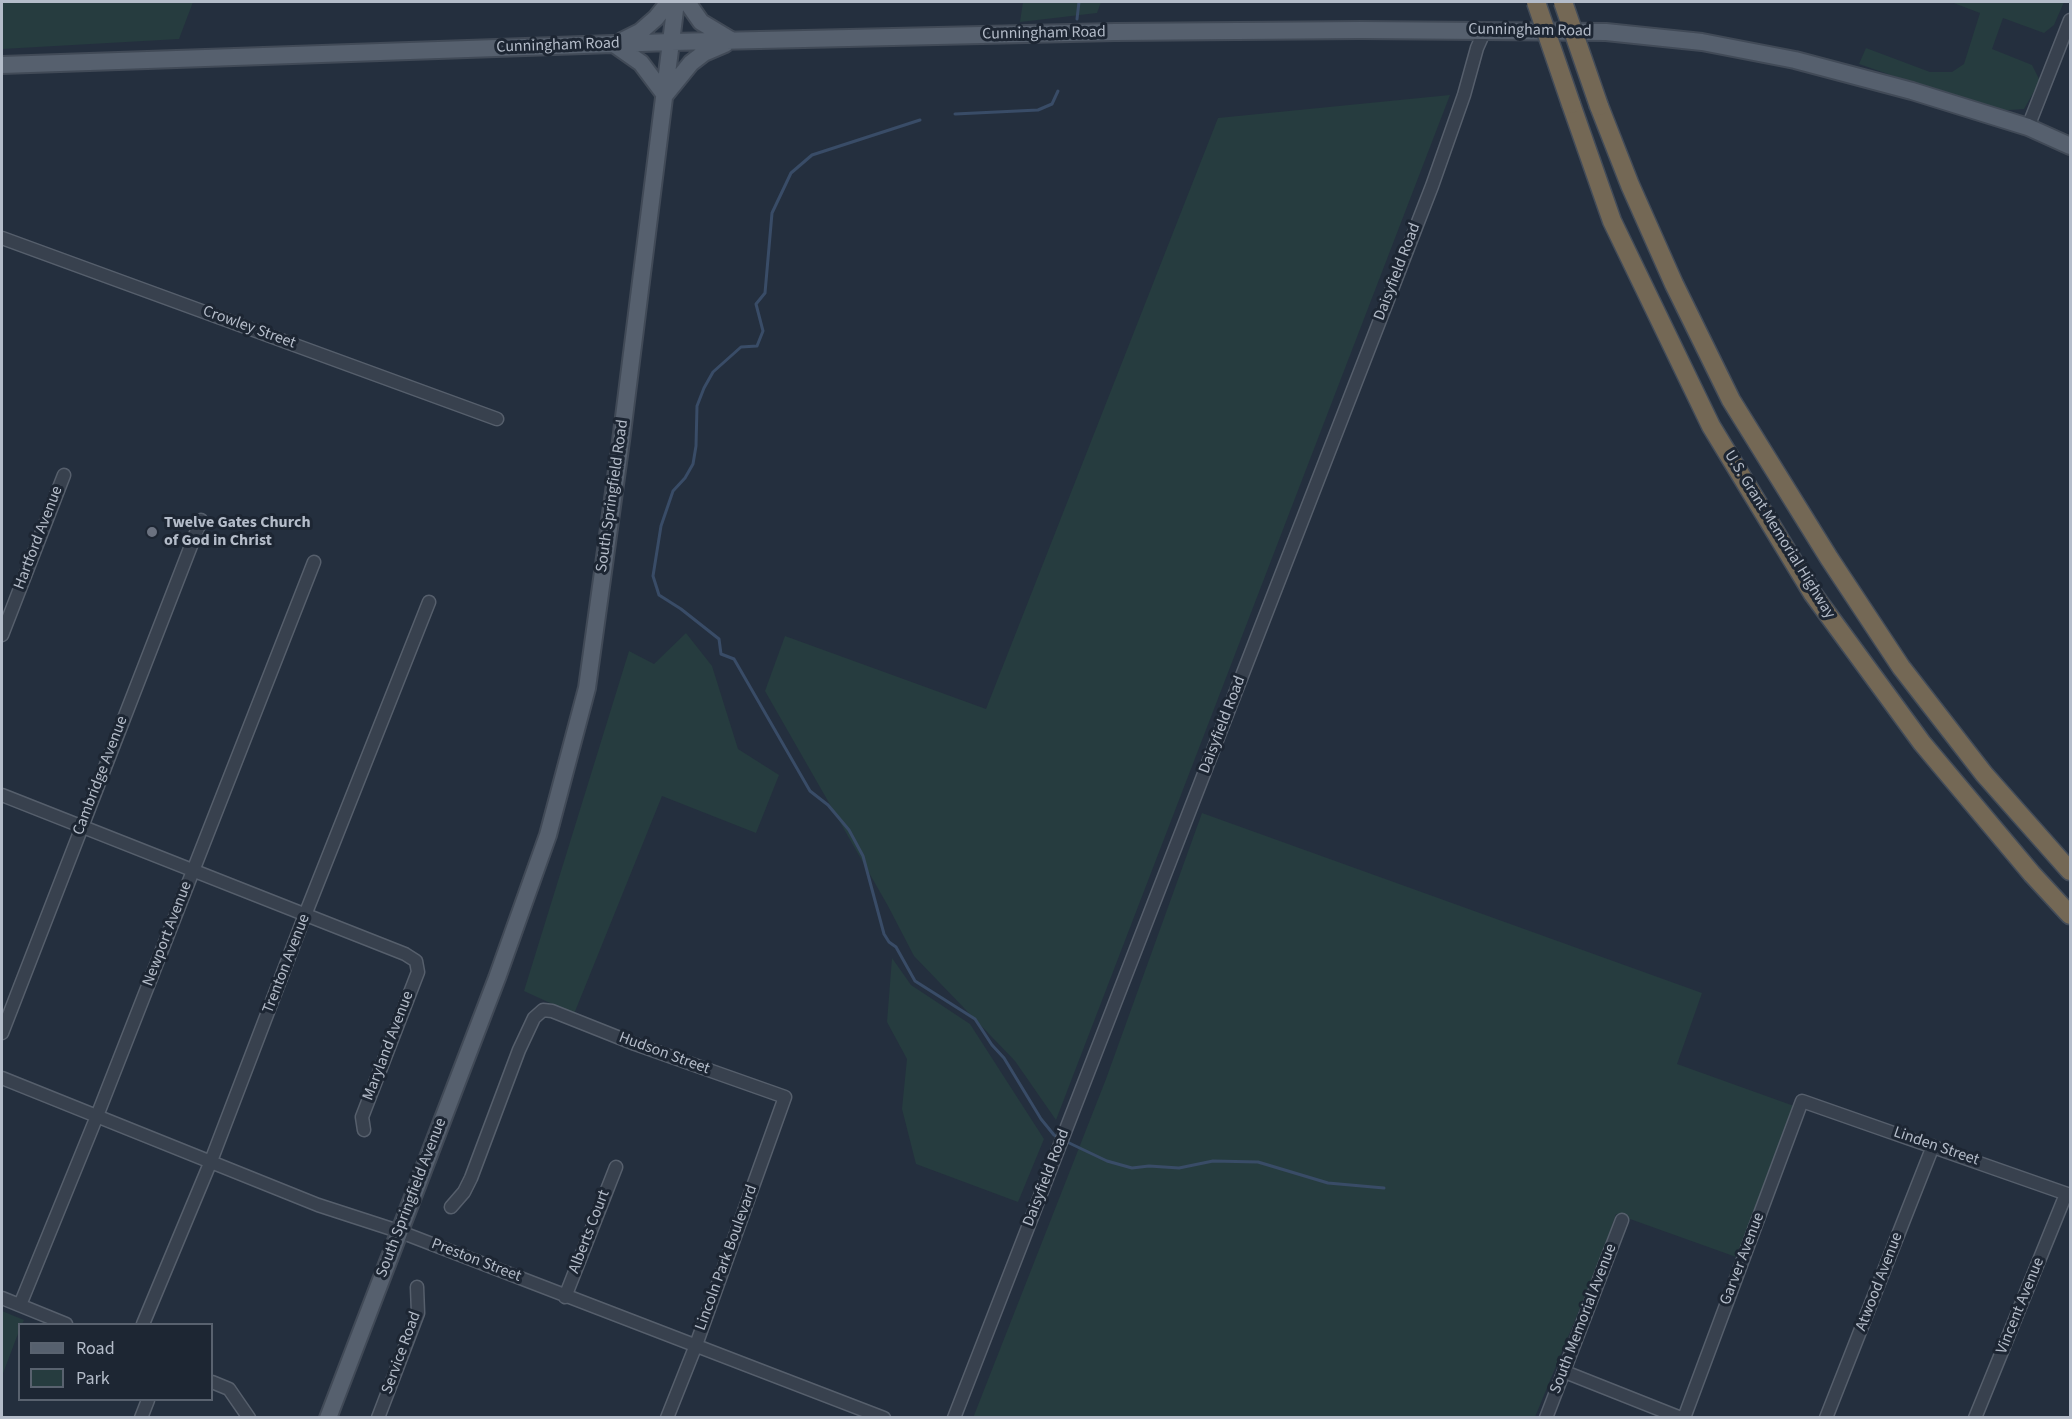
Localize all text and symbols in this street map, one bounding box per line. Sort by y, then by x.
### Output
street label: Cunningham Road [1468,20,1592,42]
street label: Cunningham Road [982,23,1106,45]
street label: Cunningham Road [496,34,620,58]
street label: Daisyfield Road [1371,220,1425,324]
street label: Crowley Street [200,302,298,354]
street label: South Springfield Road [593,418,633,574]
street label: U.S. Grant Memorial Highway [1719,447,1839,623]
street label: Hartford Avenue [10,484,68,592]
place label: Twelve Gates Church of God in Christ [164,513,311,551]
marker: Twelve Gates Church of God in Christ [145,525,159,539]
street label: Daisyfield Road [1196,673,1250,777]
street label: Cambridge Avenue [69,714,133,838]
street label: Newport Avenue [139,879,197,989]
street label: Trenton Avenue [259,912,315,1016]
street label: Maryland Avenue [359,989,419,1103]
street label: Hudson Street [616,1029,712,1079]
street label: South Springfield Avenue [373,1116,451,1280]
street label: Linden Street [1891,1123,1981,1171]
street label: Daisyfield Road [1020,1126,1074,1230]
street label: Lincoln Park Boulevard [692,1183,762,1333]
street label: Alberts Court [565,1188,615,1276]
street label: Garver Avenue [1717,1210,1769,1308]
street label: Atwood Avenue [1852,1230,1908,1334]
street label: Preston Street [428,1235,524,1287]
street label: South Memorial Avenue [1547,1241,1621,1397]
street label: Vincent Avenue [1993,1255,2049,1357]
street label: Service Road [378,1309,426,1397]
legend [18,1323,213,1401]
text: Road [76,1336,115,1361]
text: Park [76,1366,110,1391]

